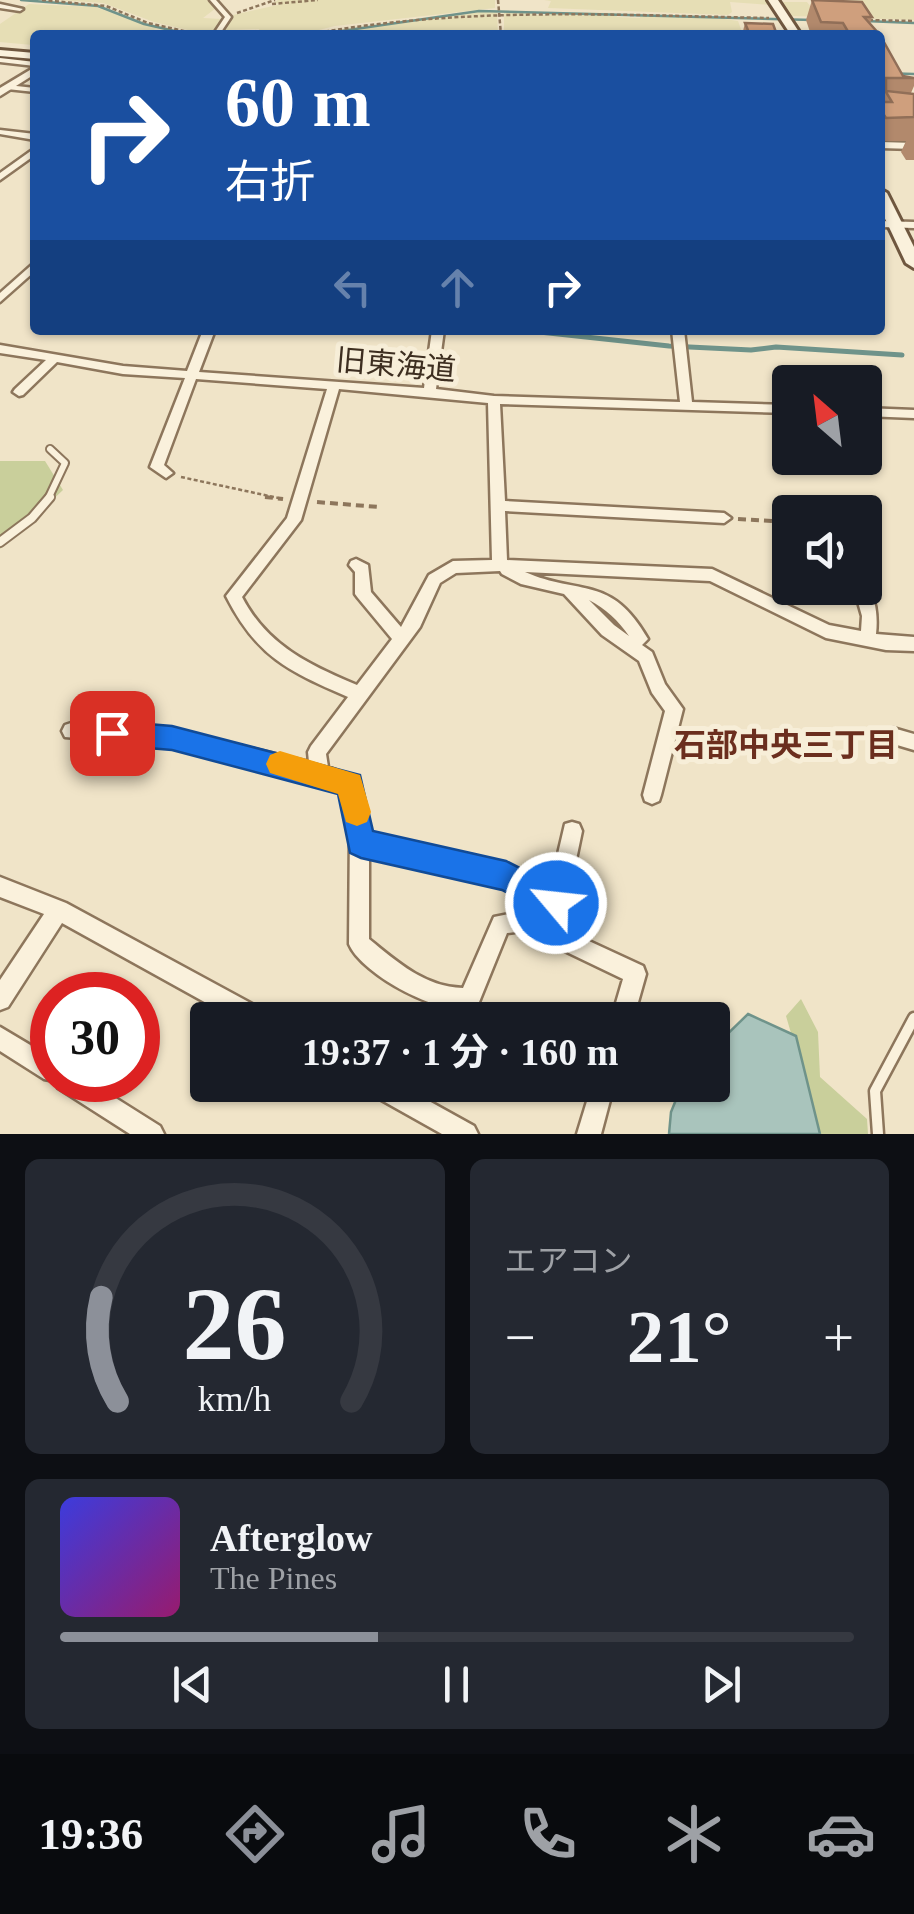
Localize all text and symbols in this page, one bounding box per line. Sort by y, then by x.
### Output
text: 60 m [225,64,371,141]
icon: right [60,70,190,200]
text: 右折 [225,157,315,207]
icon: left [325,260,380,315]
icon: ahead [430,260,485,315]
icon: right [535,260,590,315]
street label: 旧東海道 [335,343,457,386]
north arrow [772,365,882,475]
map controls [772,365,882,605]
button: sound [772,495,882,605]
pin [70,691,155,776]
icon: arrive [85,706,140,761]
district label: 石部中央三丁目 [674,727,898,763]
position arrow [504,851,608,955]
speed limit sign: 30 [30,972,160,1102]
text: 19:37 · 1 分 · 160 m [302,1031,618,1073]
text: エアコン [505,1243,633,1279]
text: 26 [183,1266,287,1381]
text: 21° [627,1295,732,1378]
text: − [505,1307,536,1368]
text: + [823,1307,854,1368]
text: km/h [198,1379,272,1419]
text: Afterglow [210,1517,372,1559]
text: The Pines [210,1560,337,1596]
icon: previous [165,1657,220,1712]
icon: pause [429,1657,484,1712]
icon: next [694,1657,749,1712]
icon: directions [220,1799,290,1869]
icon: music [366,1799,436,1869]
icon: phone [513,1799,583,1869]
icon: climate [659,1799,729,1869]
icon: car [806,1799,876,1869]
text: 19:36 [38,1809,143,1859]

